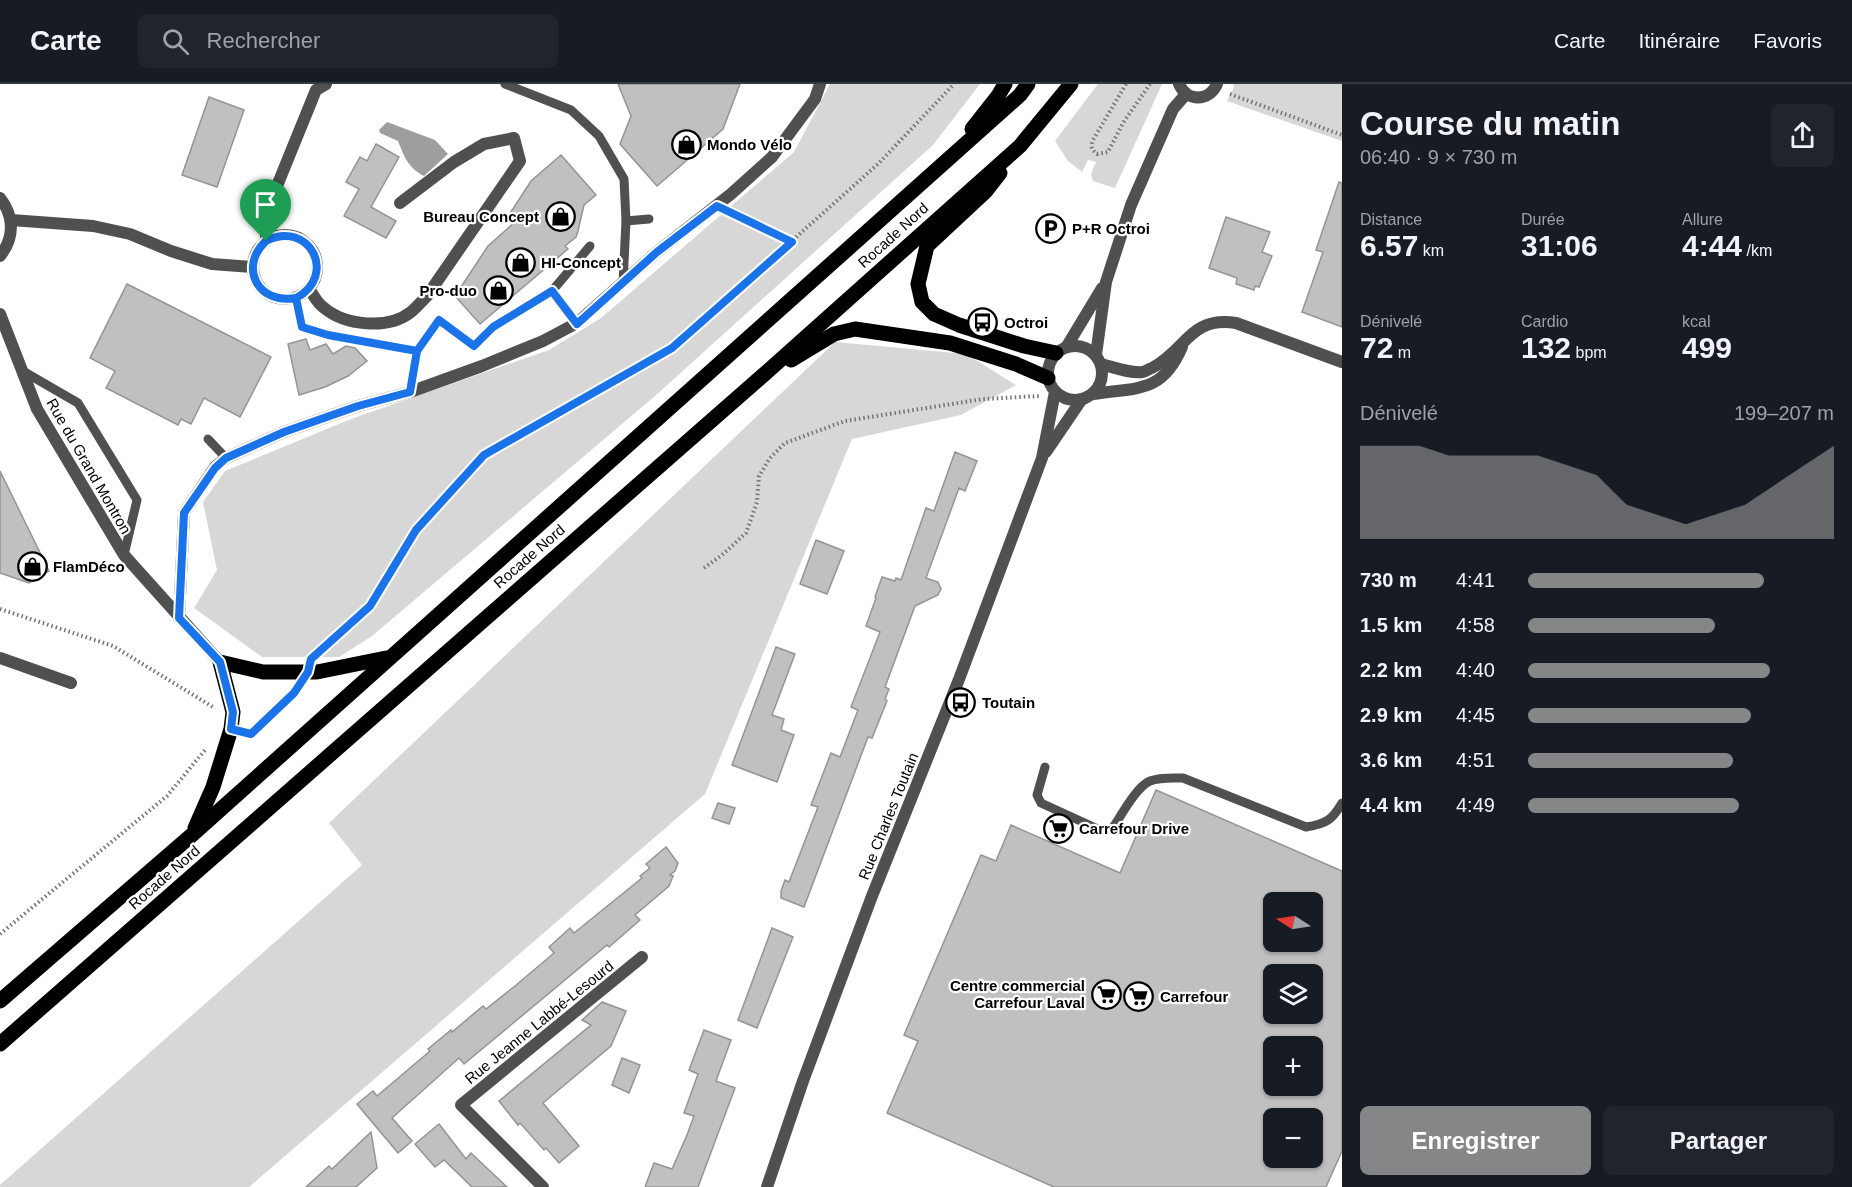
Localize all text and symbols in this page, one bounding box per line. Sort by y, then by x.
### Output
search box [138,14,558,68]
text: Carte [30,25,102,56]
icon: search [159,25,192,58]
text: Rechercher [207,28,320,53]
text: Carte [1554,29,1605,52]
text: Itinéraire [1638,29,1720,52]
text: Favoris [1753,29,1822,52]
button: share [1771,104,1834,167]
text: Course du matin [1360,105,1620,142]
shop icon: Mondo Vélo [670,128,702,160]
place label: Mondo Vélo [707,136,792,153]
text: 06:40 · 9 × 730 m [1360,146,1517,168]
pin [240,179,291,241]
icon: arrive [249,188,282,221]
street label: Rocade Nord [854,199,932,271]
shop icon: Bureau Concept [544,200,576,232]
place label: Bureau Concept [423,208,539,225]
text: Distance [1360,211,1422,228]
text: Durée [1521,211,1565,228]
text: Allure [1682,211,1723,228]
parking icon: P+R Octroi [1035,212,1067,244]
place label: P+R Octroi [1072,220,1150,237]
text: 6.57 [1360,229,1418,262]
text: 31:06 [1521,229,1598,262]
text: 4:44 [1682,229,1742,262]
text: km [1418,242,1444,259]
text: /km [1742,242,1772,259]
shop icon: HI-Concept [504,246,536,278]
place label: HI-Concept [541,254,621,271]
shop icon: Pro-duo [482,274,514,306]
place label: Pro-duo [420,282,477,299]
bus stop icon: Octroi [967,306,999,338]
text: Dénivelé [1360,313,1422,330]
text: Cardio [1521,313,1568,330]
text: kcal [1682,313,1710,330]
place label: Octroi [1004,314,1048,331]
text: 72 [1360,331,1393,364]
text: 132 [1521,331,1571,364]
text: 499 [1682,331,1732,364]
text: m [1393,344,1411,361]
text: bpm [1571,344,1607,361]
street label: Rue du Grand Montron [43,395,135,537]
text: Dénivelé [1360,402,1438,424]
text: 199–207 m [1734,402,1834,424]
street label: Rocade Nord [490,521,568,591]
shop icon: FlamDéco [16,550,48,582]
place label: FlamDéco [53,558,125,575]
text: 730 m [1360,569,1417,591]
text: 4:41 [1456,569,1495,591]
text: 1.5 km [1360,614,1422,636]
text: 4:58 [1456,614,1495,636]
text: 2.2 km [1360,659,1422,681]
text: 4:40 [1456,659,1495,681]
bus stop icon: Toutain [945,686,977,718]
place label: Toutain [982,694,1035,711]
text: 2.9 km [1360,704,1422,726]
text: 4:45 [1456,704,1495,726]
text: 3.6 km [1360,749,1422,771]
text: 4:51 [1456,749,1495,771]
street label: Rue Charles Toutain [855,750,921,882]
text: 4.4 km [1360,794,1422,816]
text: 4:49 [1456,794,1495,816]
supermarket icon: Carrefour Drive [1042,812,1074,844]
place label: Carrefour Drive [1079,820,1189,837]
street label: Rocade Nord [125,842,203,912]
north arrow [1263,892,1323,952]
map controls [1263,892,1323,1168]
street label: Rue Jeanne Labbé-Lesourd [461,957,617,1087]
button: layers [1263,964,1323,1024]
place label: Centre commercial Carrefour Laval [950,977,1085,1011]
supermarket icon: Centre commercial Carrefour Laval [1090,978,1122,1010]
supermarket icon: Carrefour [1123,980,1155,1012]
place label: Carrefour [1160,988,1229,1005]
button: + [1263,1036,1323,1096]
button: Enregistrer [1360,1106,1591,1175]
button: Partager [1603,1106,1834,1175]
button: − [1263,1108,1323,1168]

